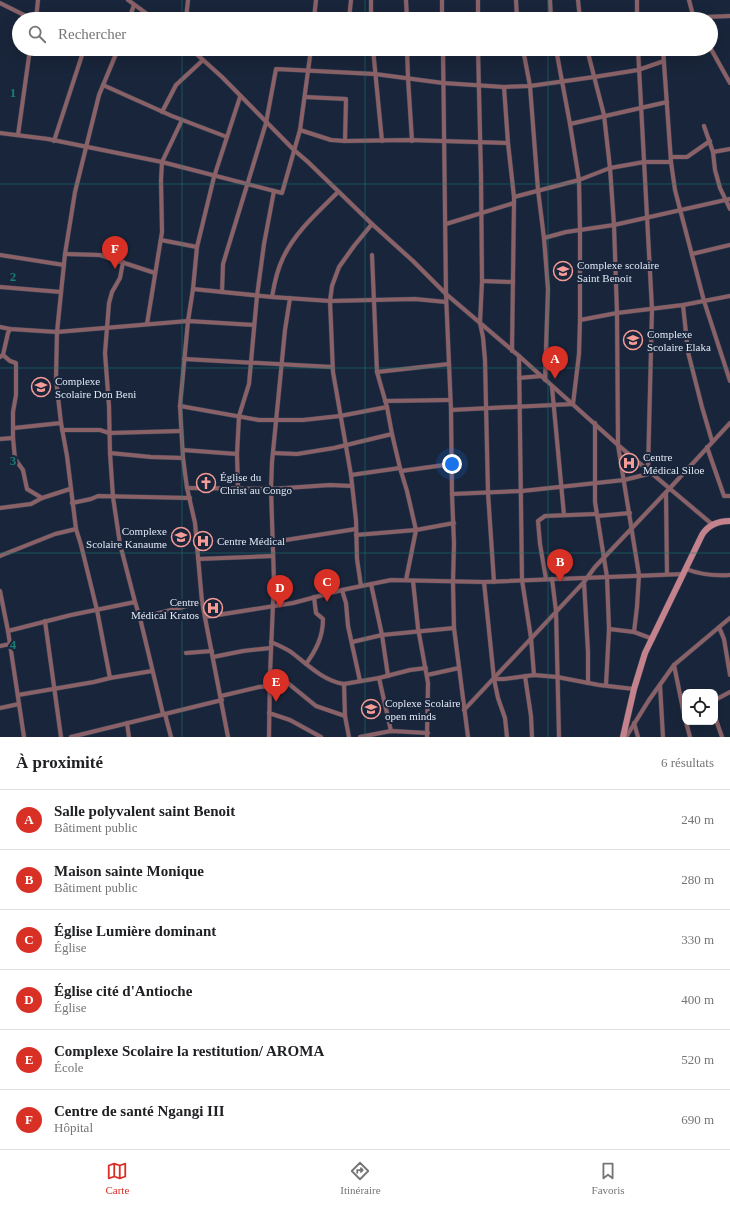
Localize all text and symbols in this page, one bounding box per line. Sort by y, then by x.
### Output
search box [12,12,718,56]
icon: search [26,23,48,45]
text: Rechercher [58,26,126,42]
text: 1 [10,85,16,100]
pin: F [102,236,128,269]
place label: Complexe scolaire Saint Benoit [577,259,659,284]
school or university icon: Complexe scolaire Saint Benoit [552,260,574,282]
text: 2 [10,269,16,284]
place label: Complexe Scolaire Elaka [647,328,711,353]
school or university icon: Complexe Scolaire Elaka [622,329,644,351]
pin: A [542,346,568,379]
place label: Complexe Scolaire Don Beni [55,375,136,400]
school or university icon: Complexe Scolaire Don Beni [30,376,52,398]
place label: Centre Médical Siloe [643,451,705,476]
hospital icon: Centre Médical Siloe [618,452,640,474]
text: 3 [10,453,17,468]
your location [442,454,462,474]
place label: Église du Christ au Congo [220,471,293,496]
church icon: Église du Christ au Congo [195,472,217,494]
place label: Complexe Scolaire Kanaume [86,525,167,550]
school or university icon: Complexe Scolaire Kanaume [170,526,192,548]
hospital icon: Centre Médical [192,530,214,552]
place label: Centre Médical [217,535,285,547]
pin: B [547,549,573,582]
pin: C [314,569,340,602]
pin: D [267,575,293,608]
place label: Centre Médical Kratos [131,596,199,621]
hospital icon: Centre Médical Kratos [202,597,224,619]
text: 4 [10,637,17,652]
pin: E [263,669,289,702]
map controls [682,689,718,725]
button: locate [682,689,718,725]
place label: Coplexe Scolaire open minds [385,697,461,722]
school or university icon: Coplexe Scolaire open minds [360,698,382,720]
text: À proximité [16,753,103,772]
text: 6 résultats [661,755,714,770]
text: Salle polyvalent saint Benoit [54,803,235,819]
text: A [24,812,34,827]
text: 240 m [681,812,714,827]
text: Bâtiment public [54,820,137,835]
text: Maison sainte Monique [54,863,204,879]
text: B [25,872,33,887]
text: 280 m [681,872,714,887]
text: Bâtiment public [54,880,137,895]
text: Église Lumière dominant [54,923,216,939]
text: C [24,932,34,947]
text: 330 m [681,932,714,947]
text: Église [54,940,87,955]
text: Église cité d'Antioche [54,983,192,999]
text: D [24,992,34,1007]
text: 400 m [681,992,714,1007]
text: Église [54,1000,87,1015]
text: Complexe Scolaire la restitution/ AROMA [54,1043,324,1059]
text: E [25,1052,33,1067]
text: 520 m [681,1052,714,1067]
text: École [54,1060,84,1075]
text: Centre de santé Ngangi III [54,1103,225,1119]
text: F [25,1112,33,1127]
text: 690 m [681,1112,714,1127]
text: Hôpital [54,1120,93,1135]
tab: Carte [105,1160,129,1196]
tab: Itinéraire [340,1160,381,1196]
tab: Favoris [592,1160,625,1196]

